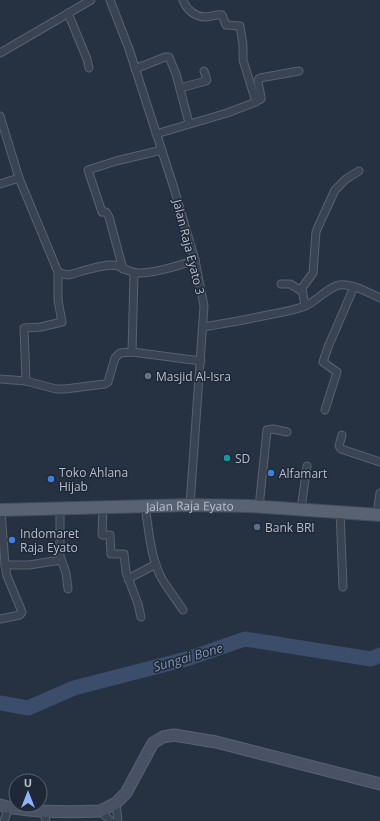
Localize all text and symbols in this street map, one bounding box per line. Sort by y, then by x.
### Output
street label: Jalan Raja Eyato 3 [169,197,209,297]
place label: Masjid Al-Isra [156,368,231,385]
marker: Masjid Al-Isra [143,371,153,381]
place label: SD [235,450,250,467]
marker: SD [222,453,232,463]
place label: Toko Ahlana Hijab [59,464,128,495]
place label: Alfamart [279,465,327,482]
marker: Alfamart [266,468,276,478]
marker: Toko Ahlana Hijab [46,474,56,484]
street label: Jalan Raja Eyato [145,496,234,515]
place label: Bank BRI [265,519,315,536]
marker: Bank BRI [252,522,262,532]
place label: Indomaret Raja Eyato [20,525,79,556]
marker: Indomaret Raja Eyato [7,535,17,545]
water label: Sungai Bone [151,638,225,675]
north arrow [8,773,48,813]
text: U [24,775,32,790]

